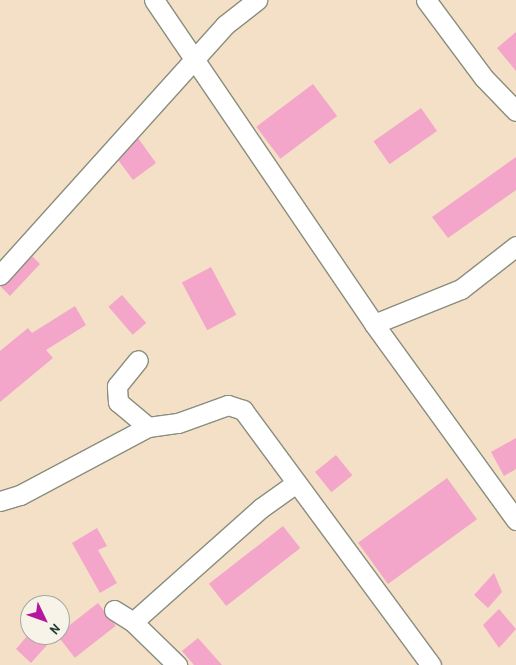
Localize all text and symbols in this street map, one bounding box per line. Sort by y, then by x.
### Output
north arrow [20,595,70,645]
text: N [46,621,65,639]

